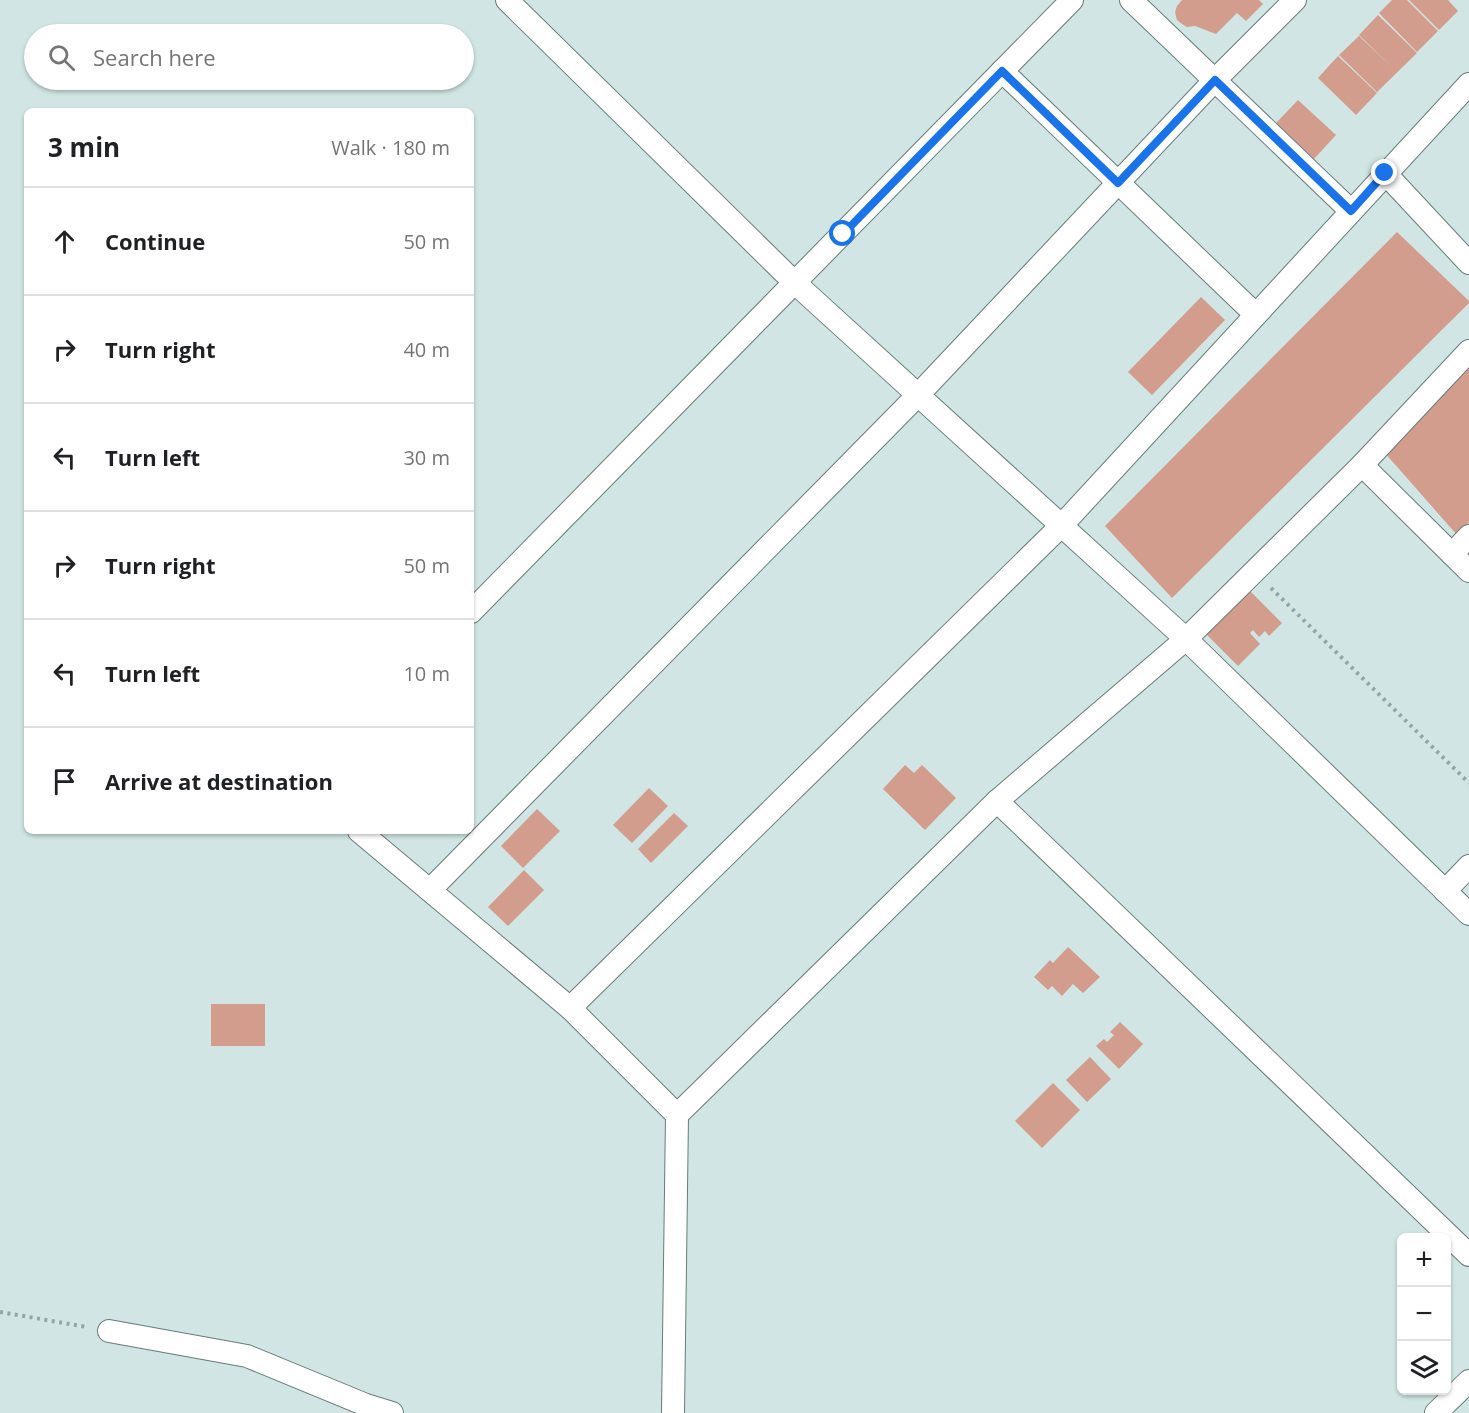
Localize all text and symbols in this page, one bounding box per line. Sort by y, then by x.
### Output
search box [24,24,474,90]
icon: search [45,41,78,74]
text: Search here [93,42,216,72]
text: 3 min [48,129,120,165]
text: Walk · 180 m [331,134,450,161]
route end [1371,159,1397,185]
route start [829,220,855,246]
icon: ahead [48,225,81,258]
text: Continue [105,226,205,256]
text: 50 m [403,228,450,255]
icon: right [48,333,81,366]
text: Turn right [105,334,216,364]
text: 40 m [403,336,450,363]
icon: left [48,441,81,474]
text: Turn left [105,442,200,472]
text: 30 m [403,444,450,471]
icon: right [48,549,81,582]
text: Turn right [105,550,216,580]
text: 50 m [403,552,450,579]
icon: left [48,657,81,690]
text: Turn left [105,658,200,688]
text: 10 m [403,660,450,687]
icon: arrive [48,765,81,798]
text: Arrive at destination [105,766,333,796]
map controls [1397,1233,1451,1395]
button: + [1397,1233,1451,1287]
button: − [1397,1287,1451,1341]
button: layers [1397,1341,1451,1395]

